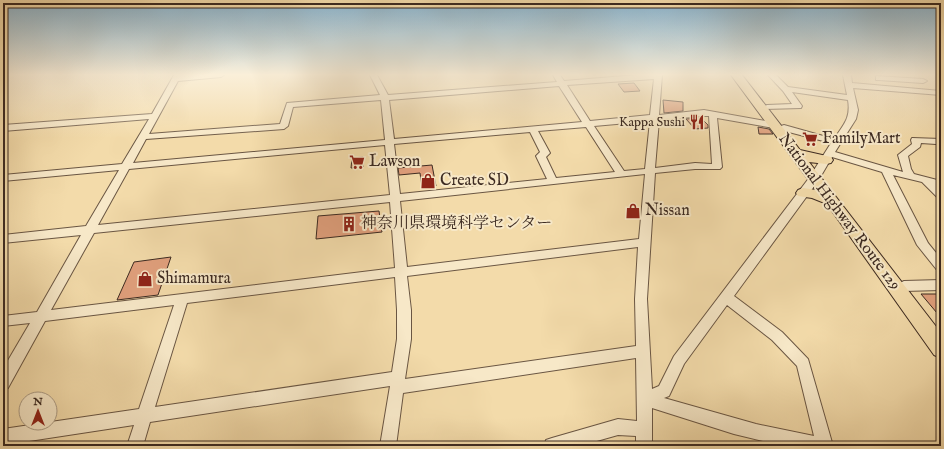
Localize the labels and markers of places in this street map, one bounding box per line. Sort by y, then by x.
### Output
restaurant icon: Kappa Sushi [688,113,706,131]
place label: Kappa Sushi [619,114,686,131]
place label: FamilyMart [822,129,901,149]
supermarket icon: FamilyMart [801,130,819,148]
place label: Lawson [369,152,421,172]
supermarket icon: Lawson [348,153,366,171]
place label: Create SD [440,171,509,191]
shop icon: Create SD [419,172,437,190]
place label: Nissan [645,201,690,221]
shop icon: Nissan [624,202,642,220]
place label: 神奈川県環境科学センター [361,214,552,234]
building icon: 神奈川県環境科学センター [340,215,358,233]
place label: Shimamura [157,269,231,289]
shop icon: Shimamura [136,270,154,288]

